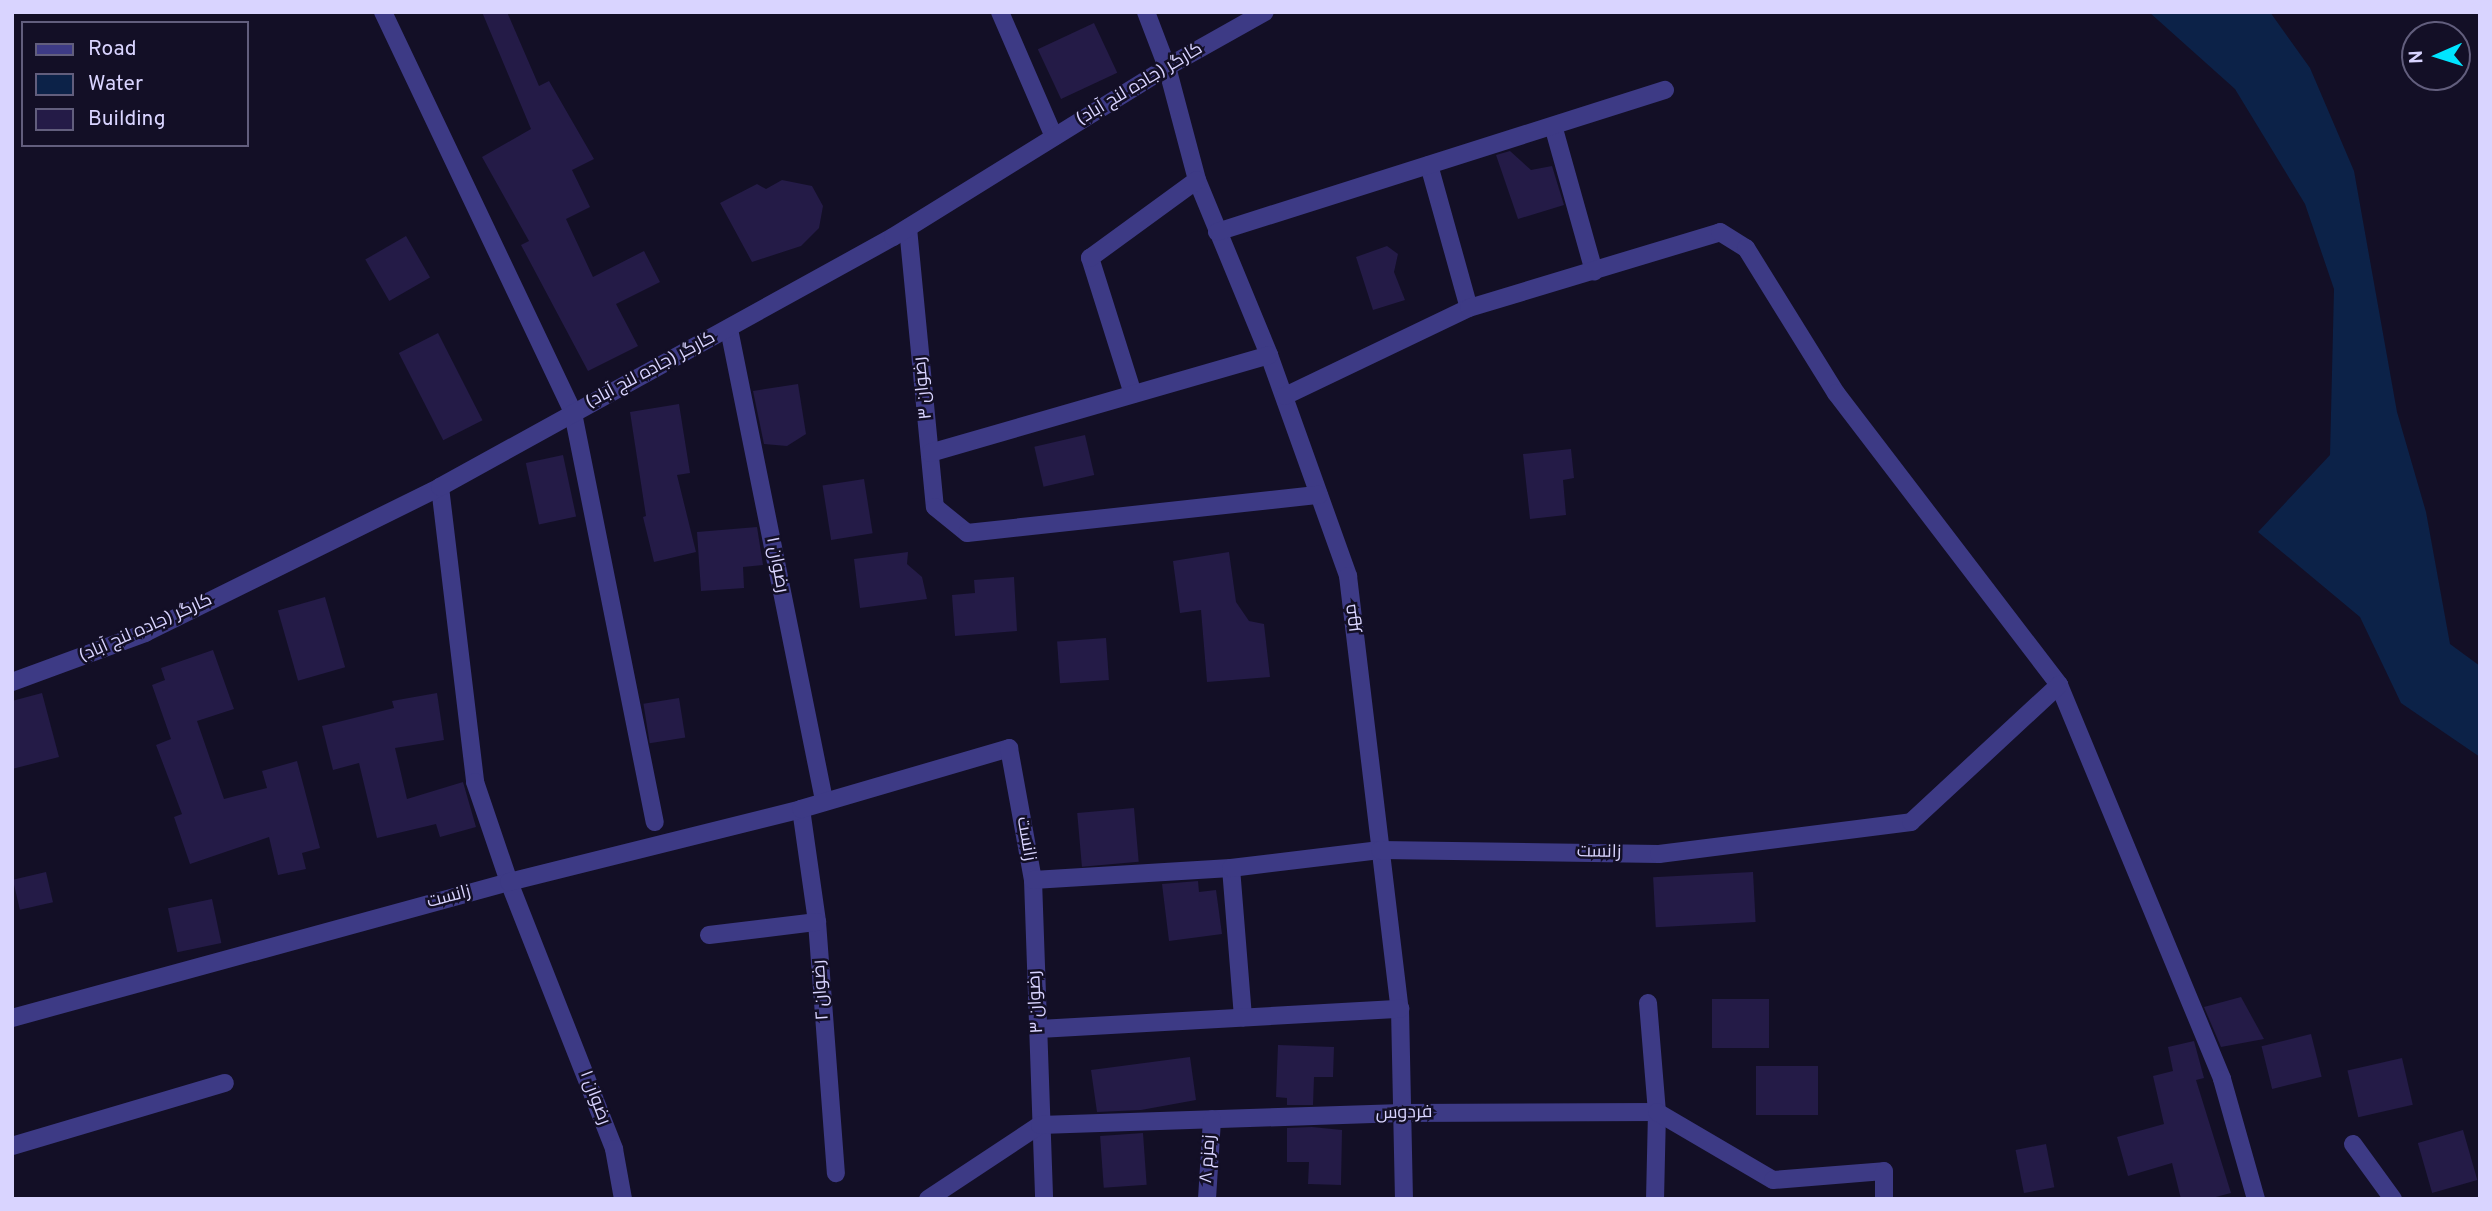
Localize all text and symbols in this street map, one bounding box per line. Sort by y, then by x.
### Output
legend [21,21,248,147]
north arrow [2401,21,2471,91]
text: Road [88,36,137,63]
street label: کارگر (جاده لنج آباد) [1073,39,1207,131]
text: N [2405,50,2429,64]
text: Water [88,71,143,98]
text: Building [88,106,166,133]
street label: کارگر (جاده لنج آباد) [583,328,719,414]
street label: رضوان ۳ [910,355,938,421]
street label: رضوان ۱ [760,535,792,595]
street label: کارگر (جاده لنج آباد) [76,590,216,668]
street label: مهر [1341,602,1365,634]
street label: زانست [1010,815,1040,863]
street label: زانست [1577,842,1621,864]
street label: زانست [425,882,473,914]
street label: رضوان ۲ [809,959,835,1021]
street label: رضوان ۳ [1025,970,1049,1034]
street label: رضوان ۱ [574,1068,614,1128]
street label: فردوس [1376,1103,1432,1125]
street label: زمزم ۸ [1197,1134,1221,1184]

